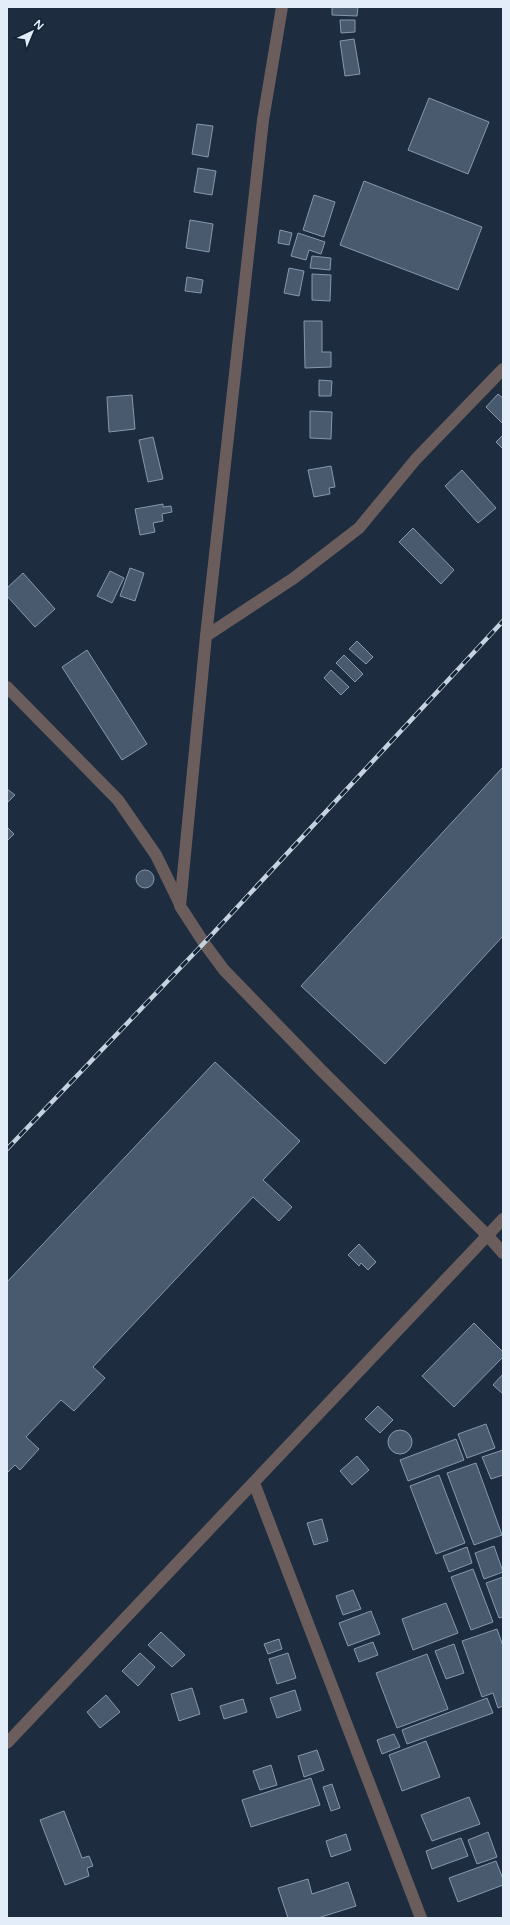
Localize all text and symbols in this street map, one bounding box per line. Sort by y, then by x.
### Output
north arrow [12,12,52,52]
text: N [31,17,46,33]

